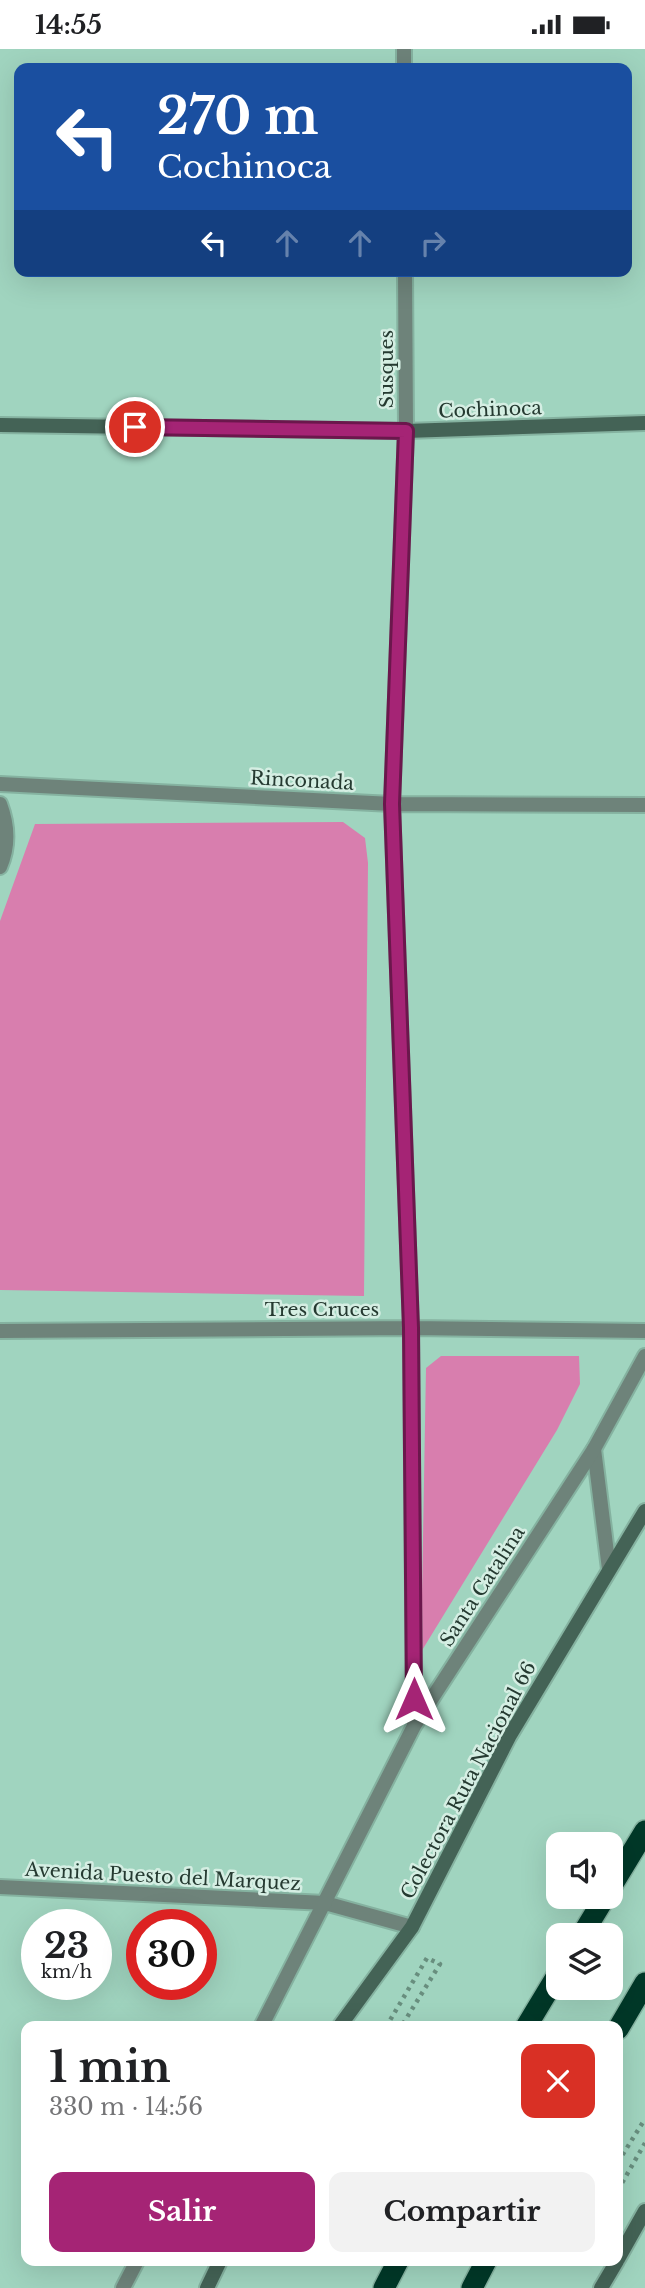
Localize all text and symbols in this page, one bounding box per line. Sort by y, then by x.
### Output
text: 14:55 [35,9,102,41]
text: 270 m [157,86,318,147]
icon: left [42,91,133,182]
text: Cochinoca [157,147,332,187]
icon: left [195,224,233,262]
icon: ahead [268,224,306,262]
icon: ahead [341,224,379,262]
icon: right [414,224,452,262]
street label: Susques [375,330,398,408]
street label: Cochinoca [438,396,543,423]
pin [105,397,165,457]
icon: arrive [116,408,154,446]
street label: Rinconada [249,766,355,795]
street label: Tres Cruces [265,1298,379,1321]
street label: Santa Catalina [435,1522,530,1651]
street label: Colectora Ruta Nacional 66 [396,1658,541,1903]
position arrow [377,1662,451,1736]
map controls [546,1832,623,2000]
button: sound [546,1832,623,1909]
street label: Avenida Puesto del Marquez [23,1858,302,1895]
speed limit sign: 30 [126,1909,217,2000]
button: layers [546,1923,623,2000]
text: 23 [44,1924,89,1967]
text: km/h [41,1961,92,1983]
text: 1 min [49,2041,171,2093]
button: close [521,2044,595,2118]
text: 330 m · 14:56 [49,2093,203,2121]
button: Salir [49,2172,315,2252]
button: Compartir [329,2172,595,2252]

